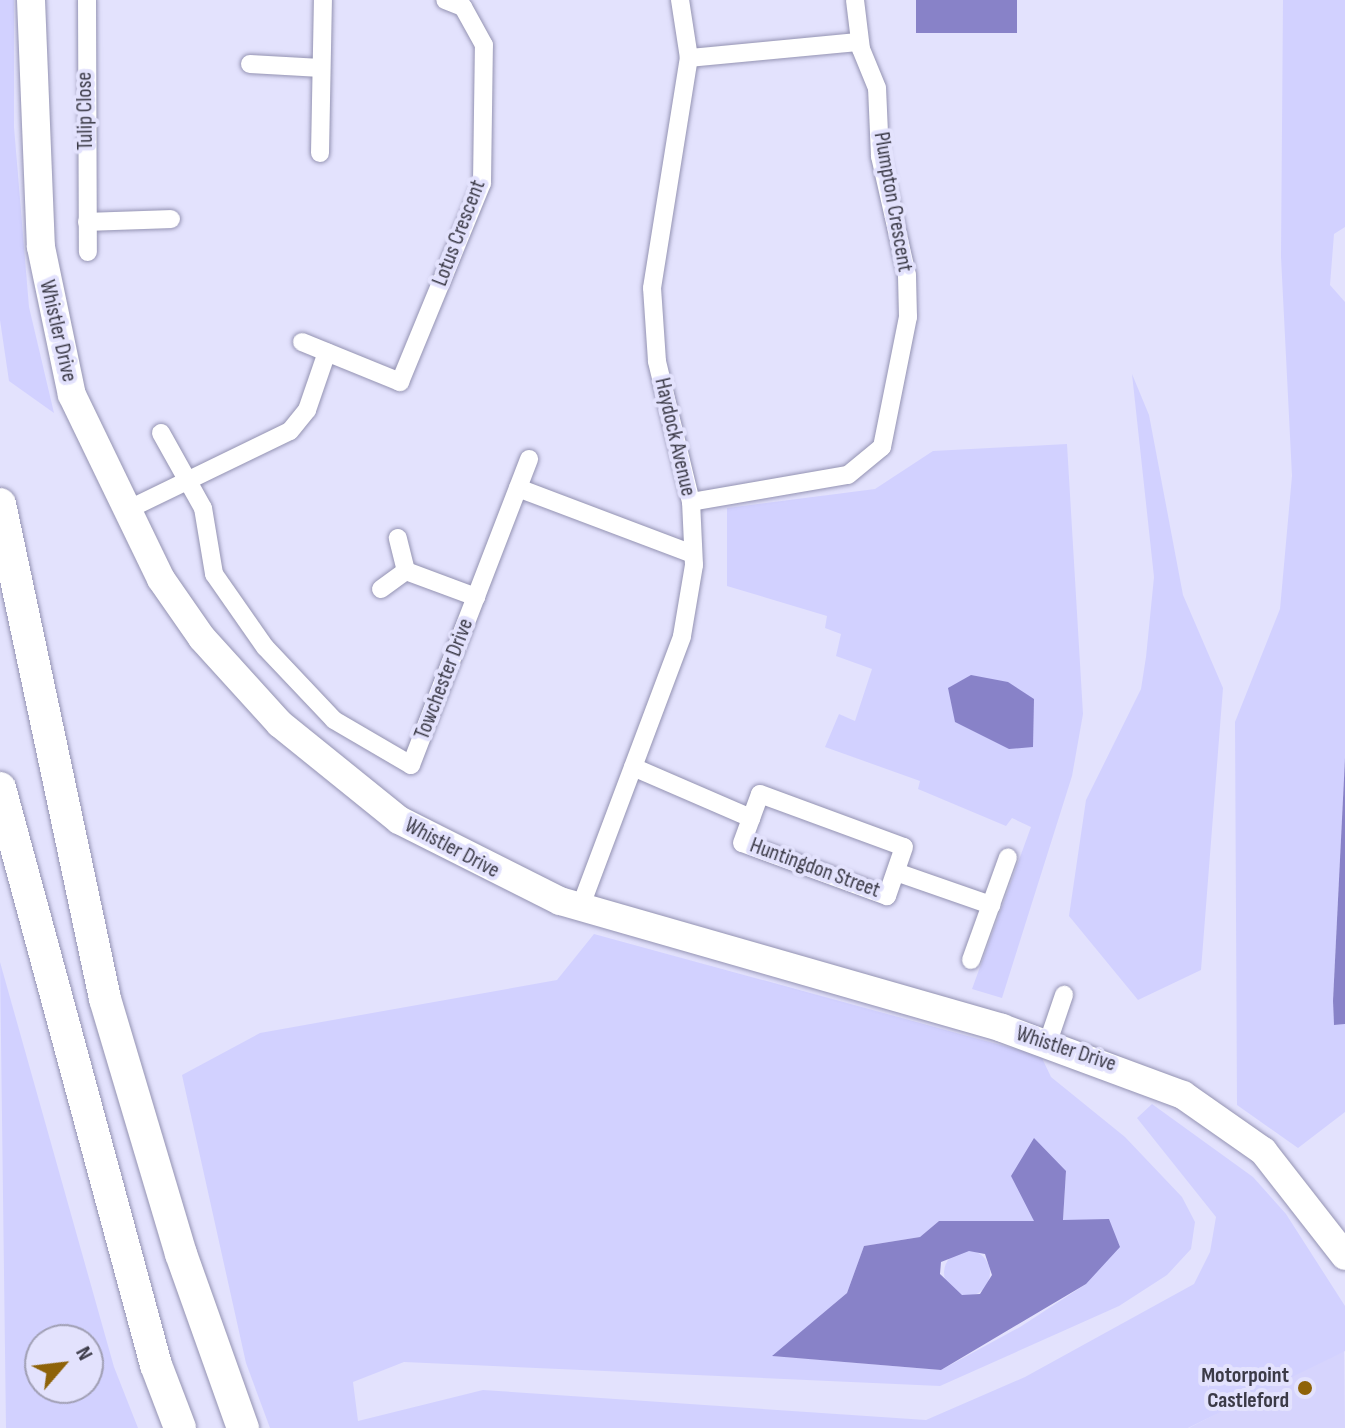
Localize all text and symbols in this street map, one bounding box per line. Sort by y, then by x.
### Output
street label: Tulip Close [71,72,99,150]
street label: Plumpton Crescent [868,130,918,274]
street label: Lotus Crescent [427,176,491,290]
street label: Whistler Drive [33,278,83,384]
street label: Haydock Avenue [649,375,701,499]
street label: Towchester Drive [409,615,479,743]
street label: Whistler Drive [400,812,504,884]
street label: Huntingdon Street [746,832,884,904]
street label: Whistler Drive [1013,1020,1119,1078]
north arrow [24,1324,104,1404]
text: N [69,1342,99,1365]
place label: Motorpoint Castleford [1201,1362,1289,1414]
marker: Motorpoint Castleford [1296,1379,1314,1397]

